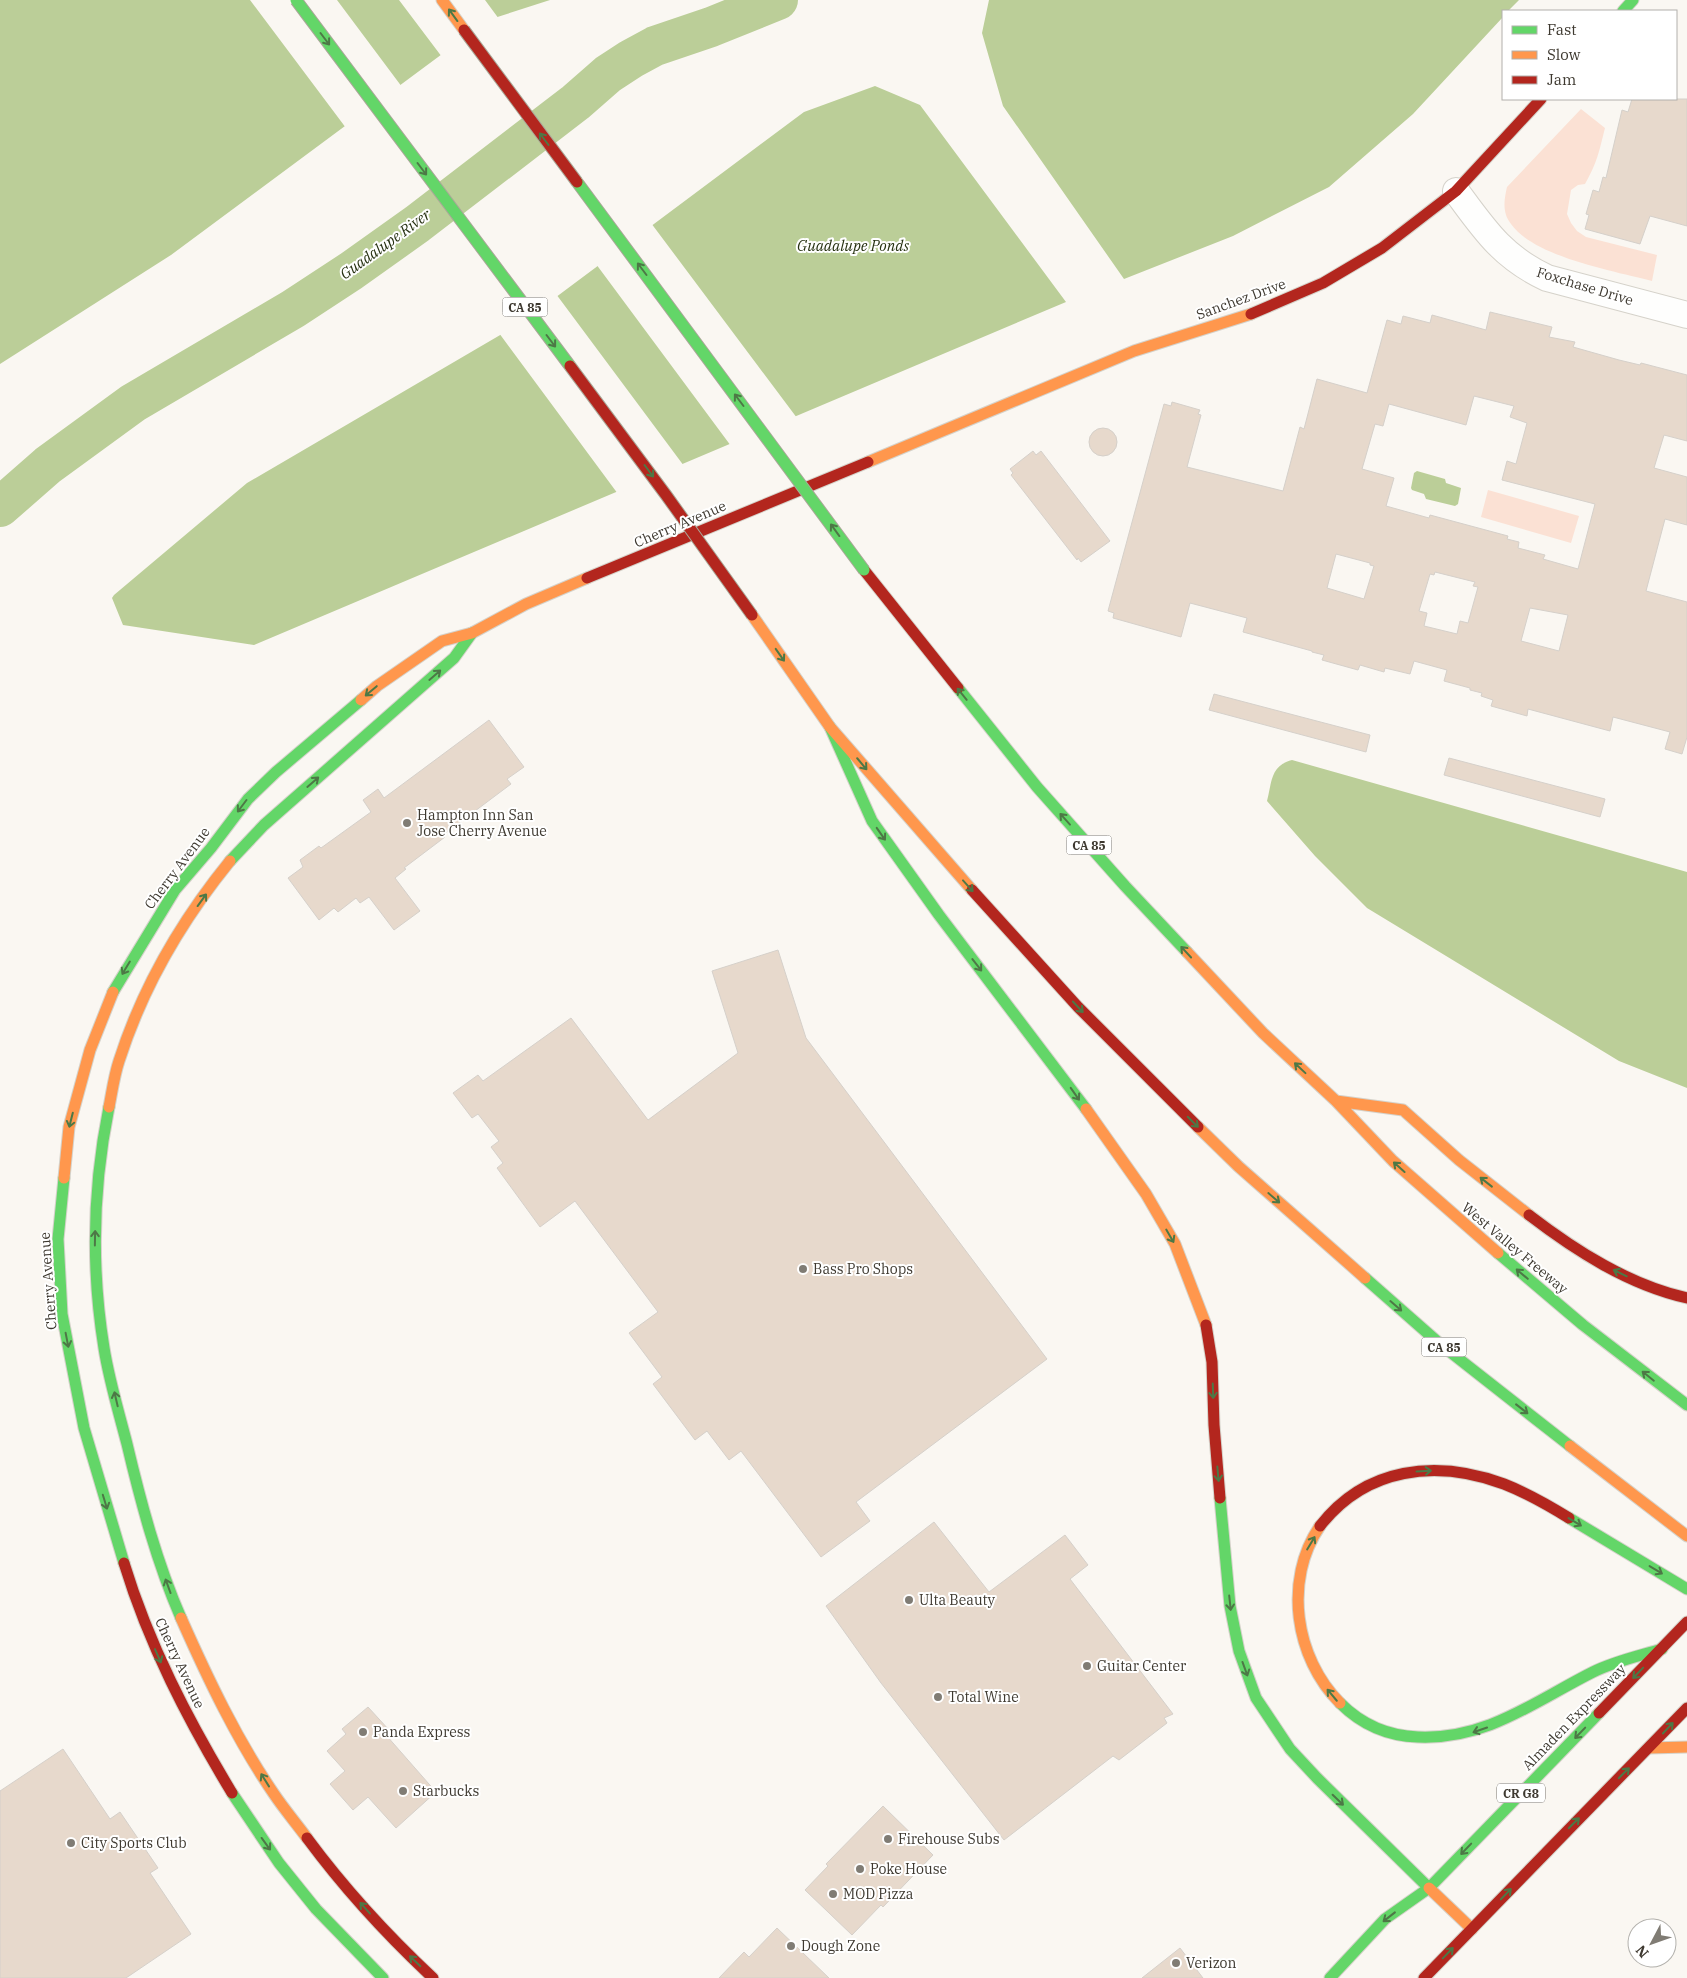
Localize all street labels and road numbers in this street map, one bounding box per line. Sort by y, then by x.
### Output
street label: Foxchase Drive [1535,263,1635,309]
street label: Sanchez Drive [1194,274,1288,324]
road number: CA 85 [502,298,548,316]
street label: Cherry Avenue [631,497,729,551]
street label: Cherry Avenue [140,823,214,913]
road number: CA 85 [1066,836,1112,854]
street label: West Valley Freeway [1458,1198,1572,1298]
street label: Cherry Avenue [36,1231,60,1331]
road number: CA 85 [1422,1338,1466,1356]
street label: Cherry Avenue [151,1615,209,1711]
street label: Almaden Expressway [1518,1660,1630,1774]
road number: CR G8 [1497,1784,1545,1802]

